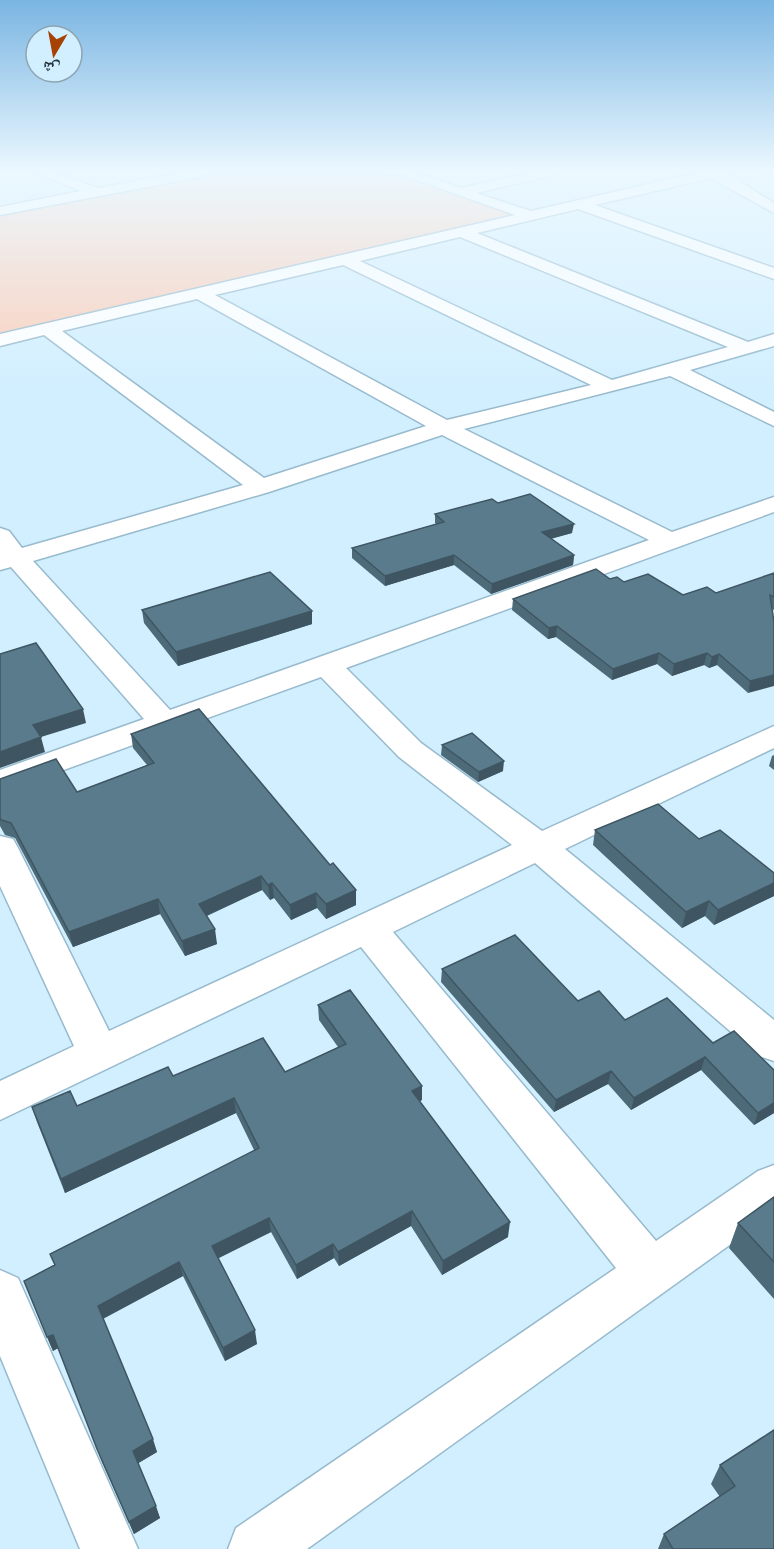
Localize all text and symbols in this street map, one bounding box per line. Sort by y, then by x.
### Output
north arrow [24,24,84,84]
text: ش [41,57,61,80]

